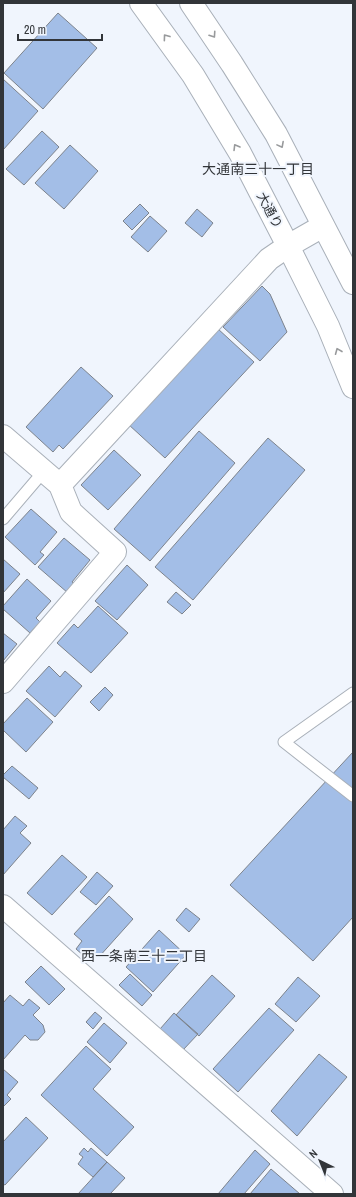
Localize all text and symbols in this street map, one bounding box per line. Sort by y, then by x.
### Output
scale bar [18,16,102,42]
text: 20 m [24,22,46,38]
one-way arrow [208,31,216,38]
one-way arrow [164,35,171,42]
one-way arrow [277,141,284,149]
one-way arrow [234,144,241,151]
district label: 大通南三十一丁目 [202,160,314,178]
street label: 大通り [253,189,286,231]
one-way arrow [335,347,343,354]
district label: 西一条南三十二丁目 [81,947,207,965]
north arrow [300,1141,340,1181]
text: N [306,1146,320,1161]

